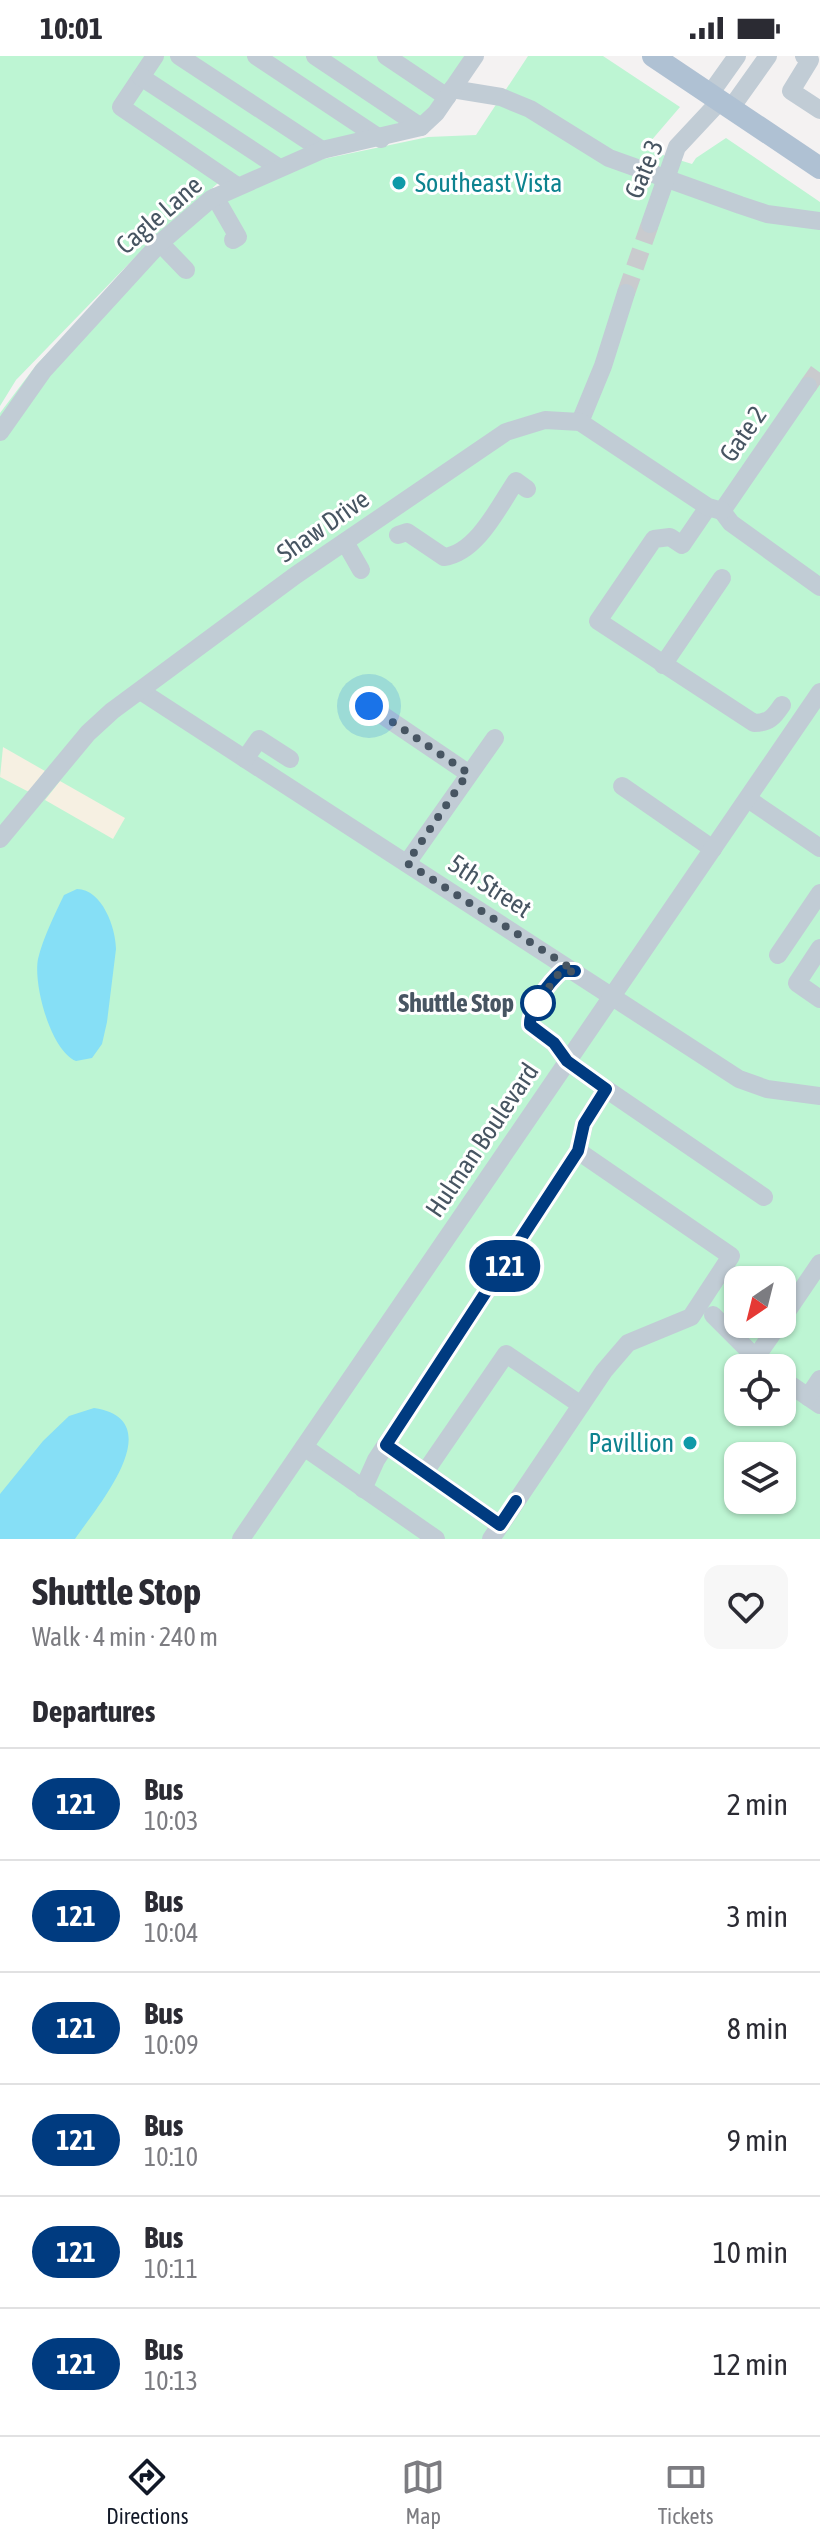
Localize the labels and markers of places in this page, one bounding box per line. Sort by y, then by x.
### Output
place label: Southeast Vista [415,168,562,198]
marker: Southeast Vista [390,174,408,192]
marker: Shuttle Stop [521,986,555,1020]
place label: Shuttle Stop [398,988,514,1018]
place label: Pavillion [588,1428,674,1458]
marker: Pavillion [681,1434,699,1452]

